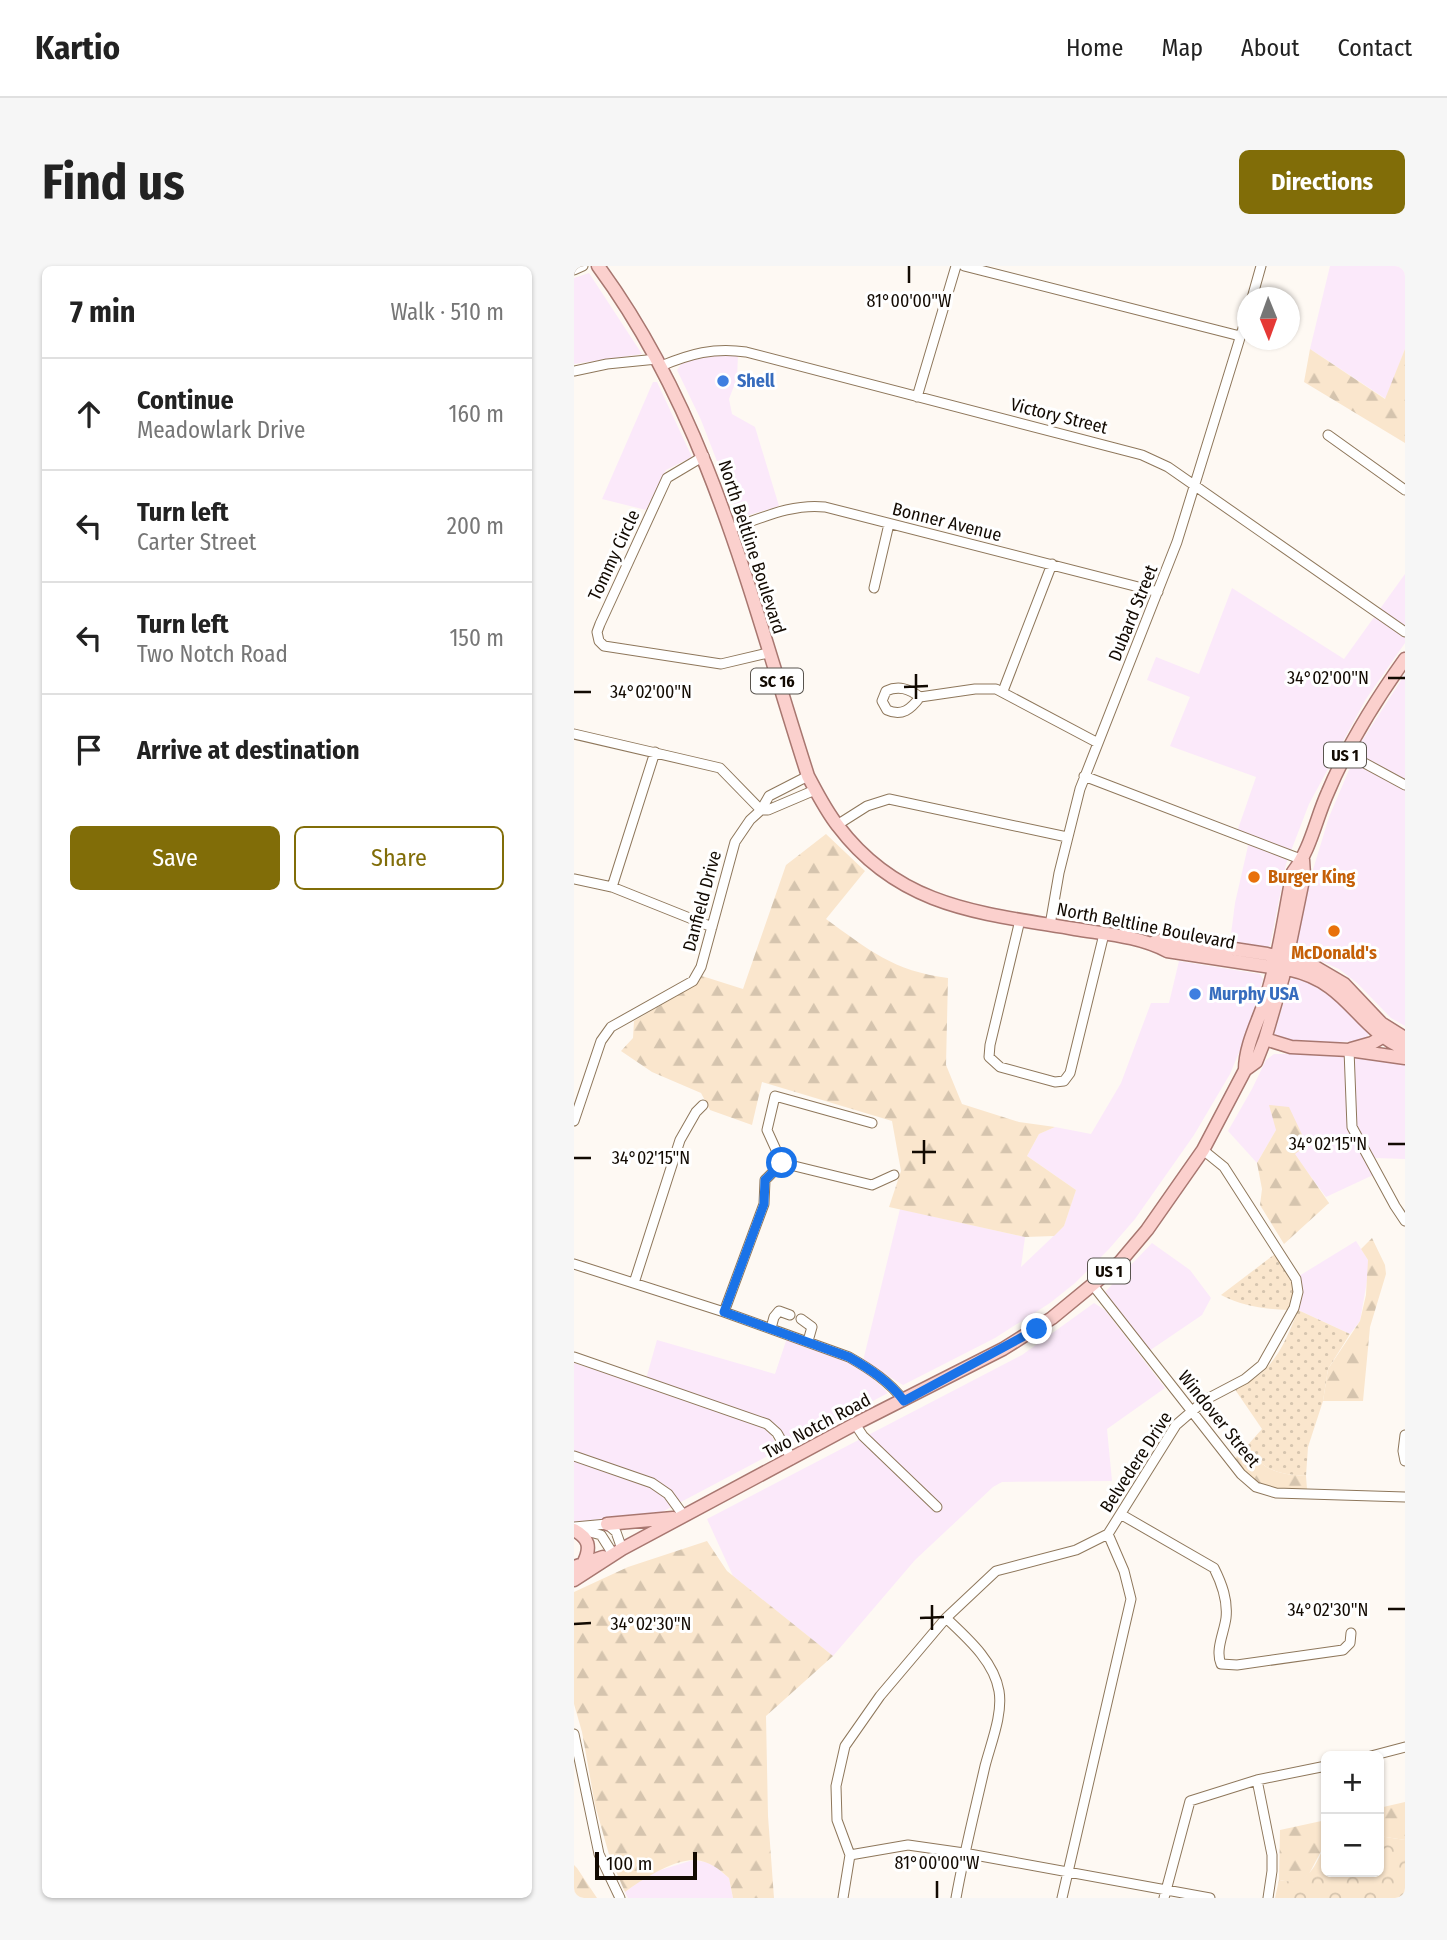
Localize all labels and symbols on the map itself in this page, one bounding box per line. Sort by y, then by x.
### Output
north arrow [1237,287,1300,350]
text: 81°00'00"W [867,290,952,312]
place label: Shell [737,370,775,392]
marker: Shell [715,373,731,389]
street label: Victory Street [1008,393,1110,439]
street label: North Beltline Boulevard [713,457,791,637]
street label: Bonner Avenue [890,498,1004,546]
street label: Tommy Circle [583,506,645,604]
street label: Dubard Street [1104,561,1162,664]
text: 34°02'00"N [1287,667,1369,689]
road number: SC 16 [751,668,803,694]
text: 34°02'00"N [610,681,692,703]
road number: US 1 [1324,742,1366,768]
street label: Danfield Drive [678,848,726,954]
place label: Burger King [1268,866,1355,888]
marker: Burger King [1246,869,1262,885]
street label: North Beltline Boulevard [1055,898,1237,954]
marker: McDonald's [1326,923,1342,939]
place label: McDonald's [1291,942,1377,964]
place label: Murphy USA [1209,983,1299,1005]
marker: Murphy USA [1187,986,1203,1002]
text: 34°02'15"N [1289,1133,1367,1155]
text: 34°02'15"N [612,1147,690,1169]
route start [766,1147,797,1178]
road number: US 1 [1088,1259,1130,1284]
route end [1021,1313,1052,1344]
street label: Windover Street [1173,1366,1265,1472]
street label: Two Notch Road [760,1389,874,1463]
street label: Belvedere Drive [1095,1407,1177,1517]
text: 34°02'30"N [1288,1599,1368,1621]
text: 34°02'30"N [611,1613,691,1635]
scale bar [595,1849,696,1881]
text: 81°00'00"W [895,1852,980,1874]

